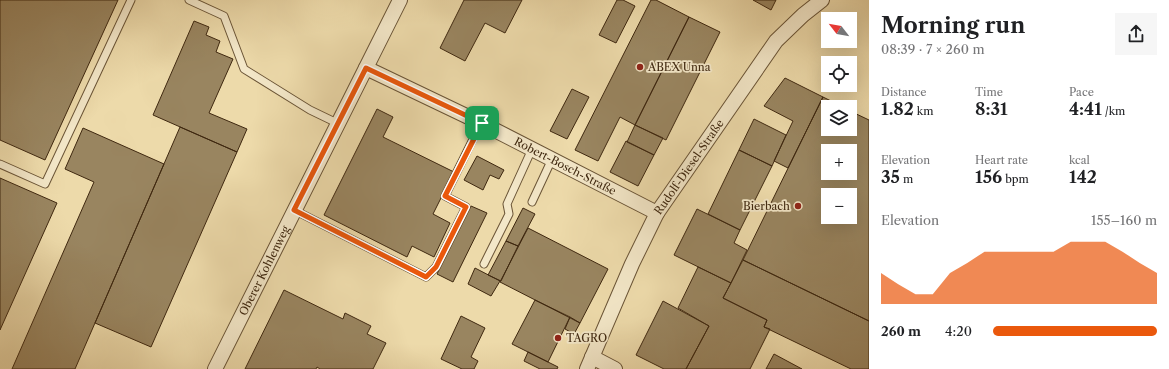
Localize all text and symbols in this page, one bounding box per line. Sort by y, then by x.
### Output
north arrow [821,12,857,48]
map controls [821,12,857,224]
text: Morning run [881,12,1025,39]
button: share [1115,13,1157,55]
text: 08:39 · 7 × 260 m [881,41,984,57]
button: locate [821,56,857,92]
place label: ABEX Unna [647,60,711,74]
marker: ABEX Unna [635,62,645,72]
text: Distance [881,85,927,99]
text: Time [975,85,1003,99]
text: Pace [1069,85,1094,99]
text: 1.82 [881,99,914,119]
text: 8:31 [975,99,1008,119]
text: 4:41 [1069,99,1102,119]
button: layers [821,100,857,136]
text: km [914,104,933,118]
text: /km [1102,104,1125,118]
pin [465,106,499,140]
icon: arrive [471,112,493,134]
street label: Rudolf-Diesel-Straße [651,117,727,217]
street label: Robert-Bosch-Straße [512,134,619,198]
button: + [821,144,857,180]
text: Elevation [881,153,930,167]
text: Heart rate [975,153,1028,167]
text: kcal [1069,153,1090,167]
text: 35 [881,167,900,187]
text: 156 [975,167,1002,187]
text: 142 [1069,167,1097,187]
text: m [900,172,913,186]
text: bpm [1002,172,1029,186]
button: − [821,188,857,224]
place label: Bierbach [743,199,790,213]
marker: Bierbach [793,201,803,211]
text: Elevation [881,212,939,228]
text: 155–160 m [1091,212,1157,228]
street label: Oberer Kohlenweg [236,223,293,318]
text: 260 m [881,323,921,339]
text: 4:20 [945,323,972,339]
place label: TAGRO [566,331,607,345]
marker: TAGRO [553,333,563,343]

